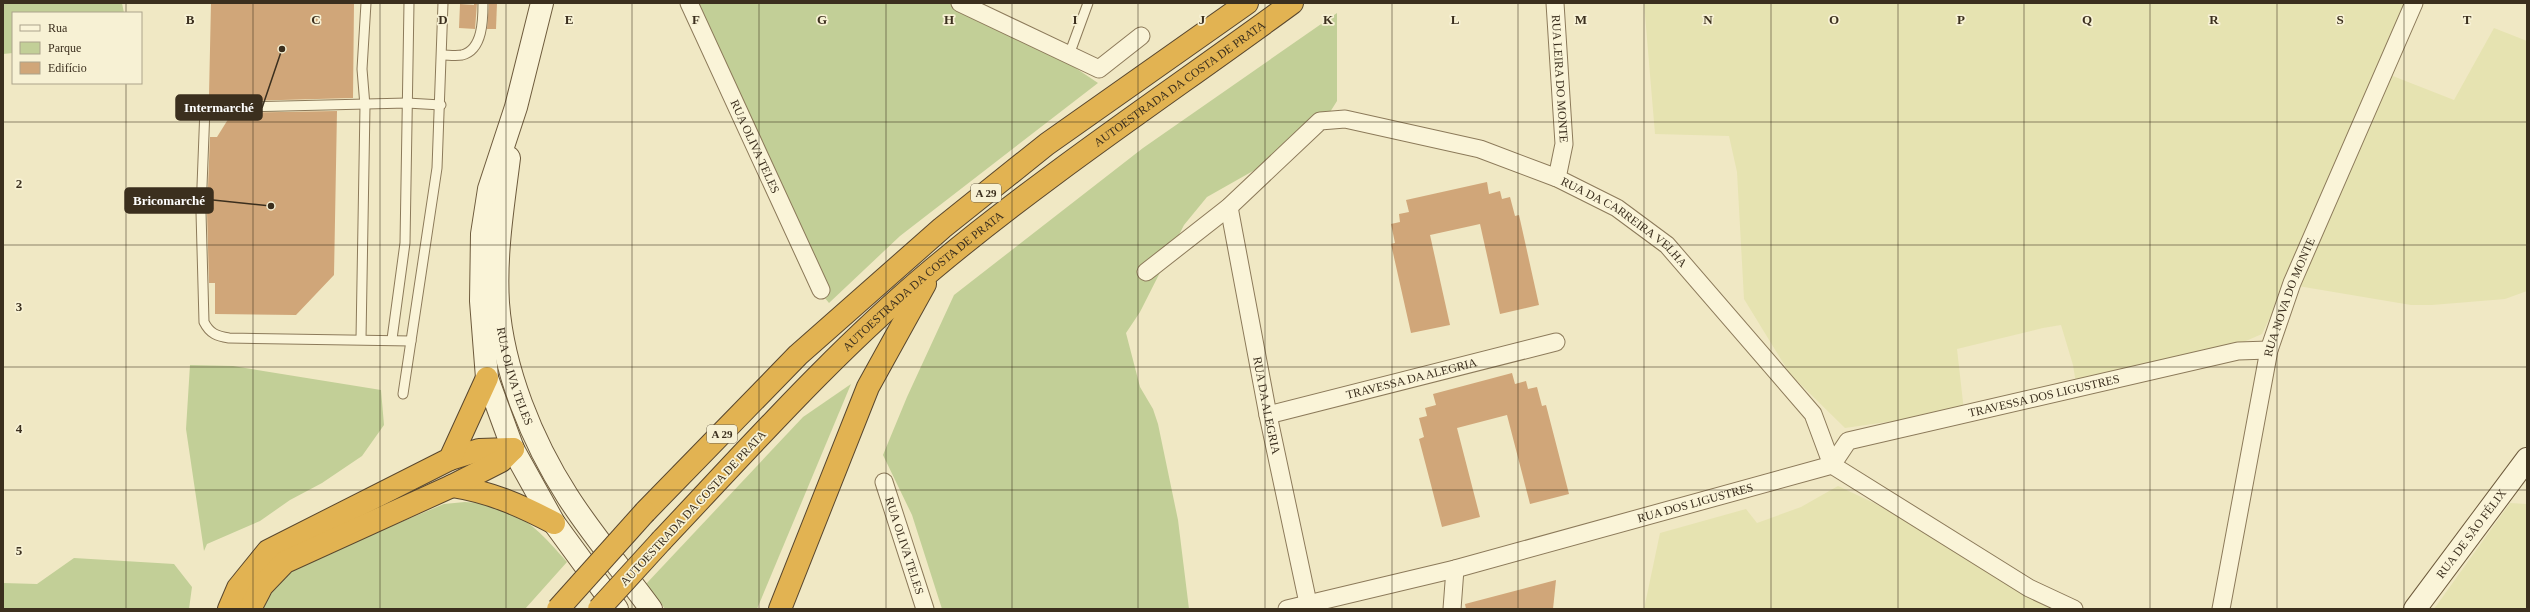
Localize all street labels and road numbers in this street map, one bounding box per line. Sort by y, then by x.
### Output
street label: RUA LEIRA DO MONTE [1549,14,1571,143]
street label: AUTOESTRADA DA COSTA DE PRATA [1091,18,1268,150]
street label: RUA OLIVA TELES [727,97,783,196]
street label: RUA DA CARREIRA VELHA [1559,174,1690,270]
road number: A 29 [971,184,1001,202]
street label: AUTOESTRADA DA COSTA DE PRATA [840,208,1006,354]
street label: RUA NOVA DO MONTE [2261,235,2318,358]
street label: RUA OLIVA TELES [494,326,536,427]
street label: RUA DA ALEGRIA [1250,355,1283,456]
street label: TRAVESSA DA ALEGRIA [1344,355,1479,402]
street label: TRAVESSA DOS LIGUSTRES [1967,372,2121,420]
road number: A 29 [707,425,737,443]
street label: AUTOESTRADA DA COSTA DE PRATA [617,427,769,589]
street label: RUA DOS LIGUSTRES [1636,480,1755,525]
street label: RUA DE SÃO FÉLIX [2433,486,2509,581]
street label: RUA OLIVA TELES [882,495,927,596]

